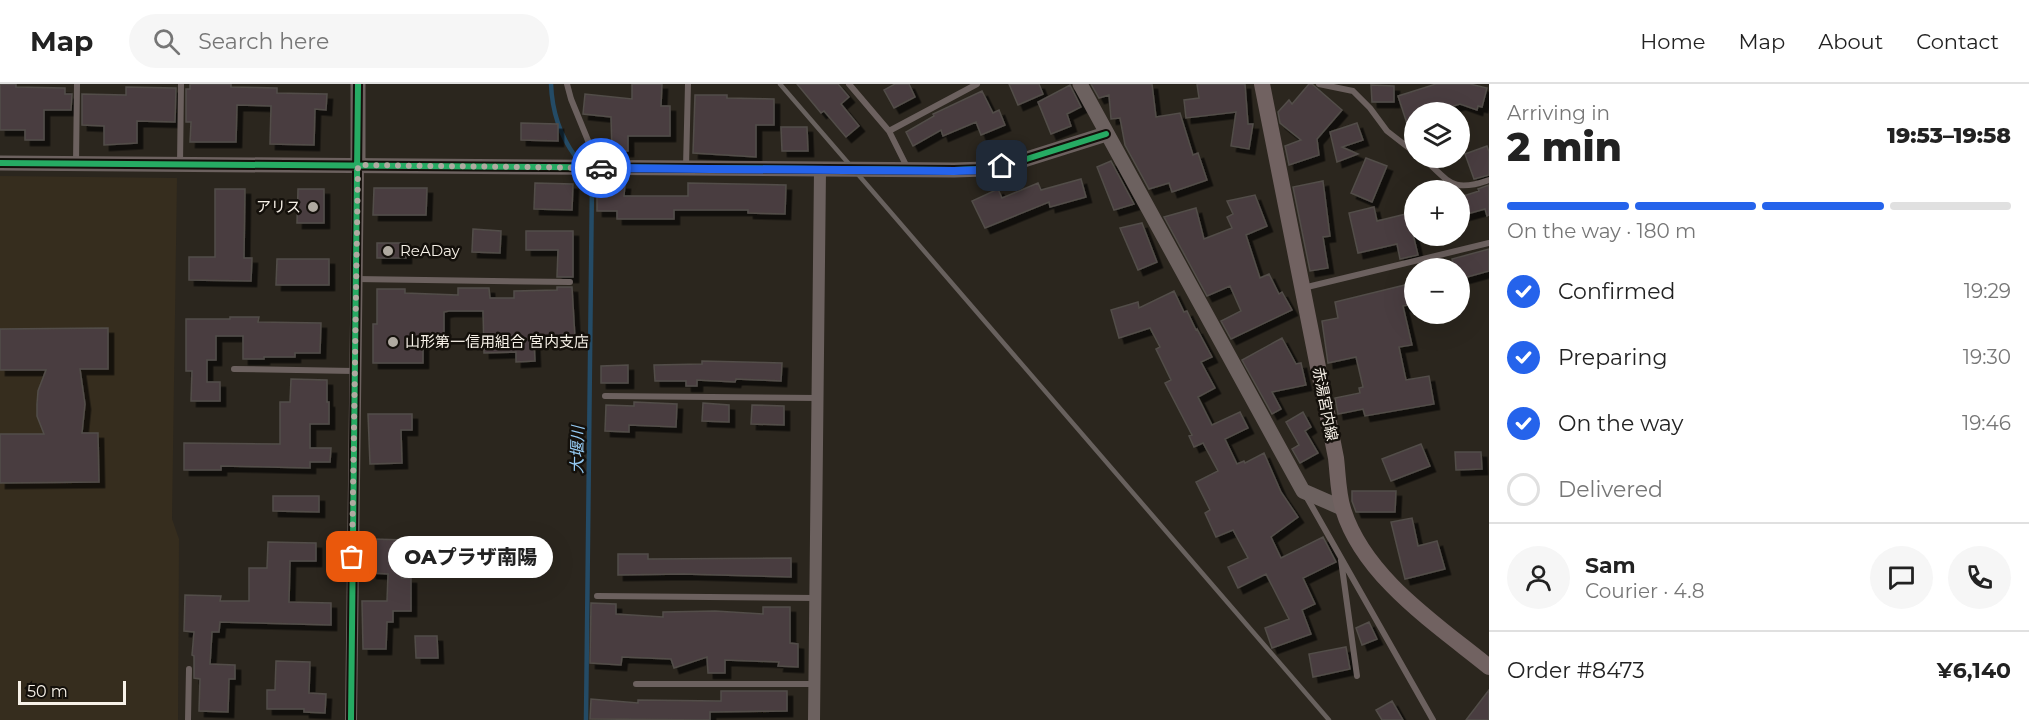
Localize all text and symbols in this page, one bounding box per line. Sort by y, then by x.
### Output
search box [129,14,549,68]
text: Map [30,24,93,58]
icon: search [150,25,183,58]
text: Search here [198,28,329,55]
text: Home [1640,29,1705,54]
text: Map [1738,29,1785,54]
text: About [1818,29,1883,54]
text: Contact [1916,29,1999,54]
text: Arriving in [1507,101,1610,125]
map controls [1404,102,1470,324]
button: layers [1404,102,1470,168]
text: 19:53–19:58 [1887,122,2011,149]
text: 2 min [1507,123,1622,171]
courier [571,138,631,198]
pin [976,140,1027,191]
icon: home [985,149,1018,182]
icon: car [585,152,618,185]
button: + [1404,180,1470,246]
place label: アリス [256,197,301,216]
marker: アリス [306,200,320,214]
text: On the way · 180 m [1507,219,1696,243]
place label: ReADay [400,241,461,260]
marker: ReADay [381,244,395,258]
button: − [1404,258,1470,324]
icon: check [1507,275,1540,308]
text: Confirmed [1558,278,1675,305]
text: 19:29 [1964,279,2011,303]
place label: 山形第一信用組合 宮内支店 [405,332,589,351]
marker: 山形第一信用組合 宮内支店 [386,335,400,349]
icon: check [1507,341,1540,374]
text: Preparing [1558,344,1667,371]
text: 19:30 [1963,345,2011,369]
street label: 赤湯宮内線 [1309,365,1342,443]
icon: check [1507,407,1540,440]
text: On the way [1558,410,1683,437]
text: 19:46 [1962,411,2011,435]
water label: 大堰川 [568,424,587,474]
text: Delivered [1558,476,1663,503]
pin [326,531,377,582]
callout: OAプラザ南陽 [388,536,553,578]
icon: bag [335,540,368,573]
text: OAプラザ南陽 [404,545,537,569]
button: person [1507,546,1570,609]
button: chat [1870,546,1933,609]
button: phone [1948,546,2011,609]
text: Sam [1585,552,1636,579]
text: Courier · 4.8 [1585,579,1704,603]
text: Order #8473 [1507,657,1645,684]
text: ¥6,140 [1937,657,2011,684]
scale bar [18,678,126,706]
text: 50 m [27,682,68,701]

